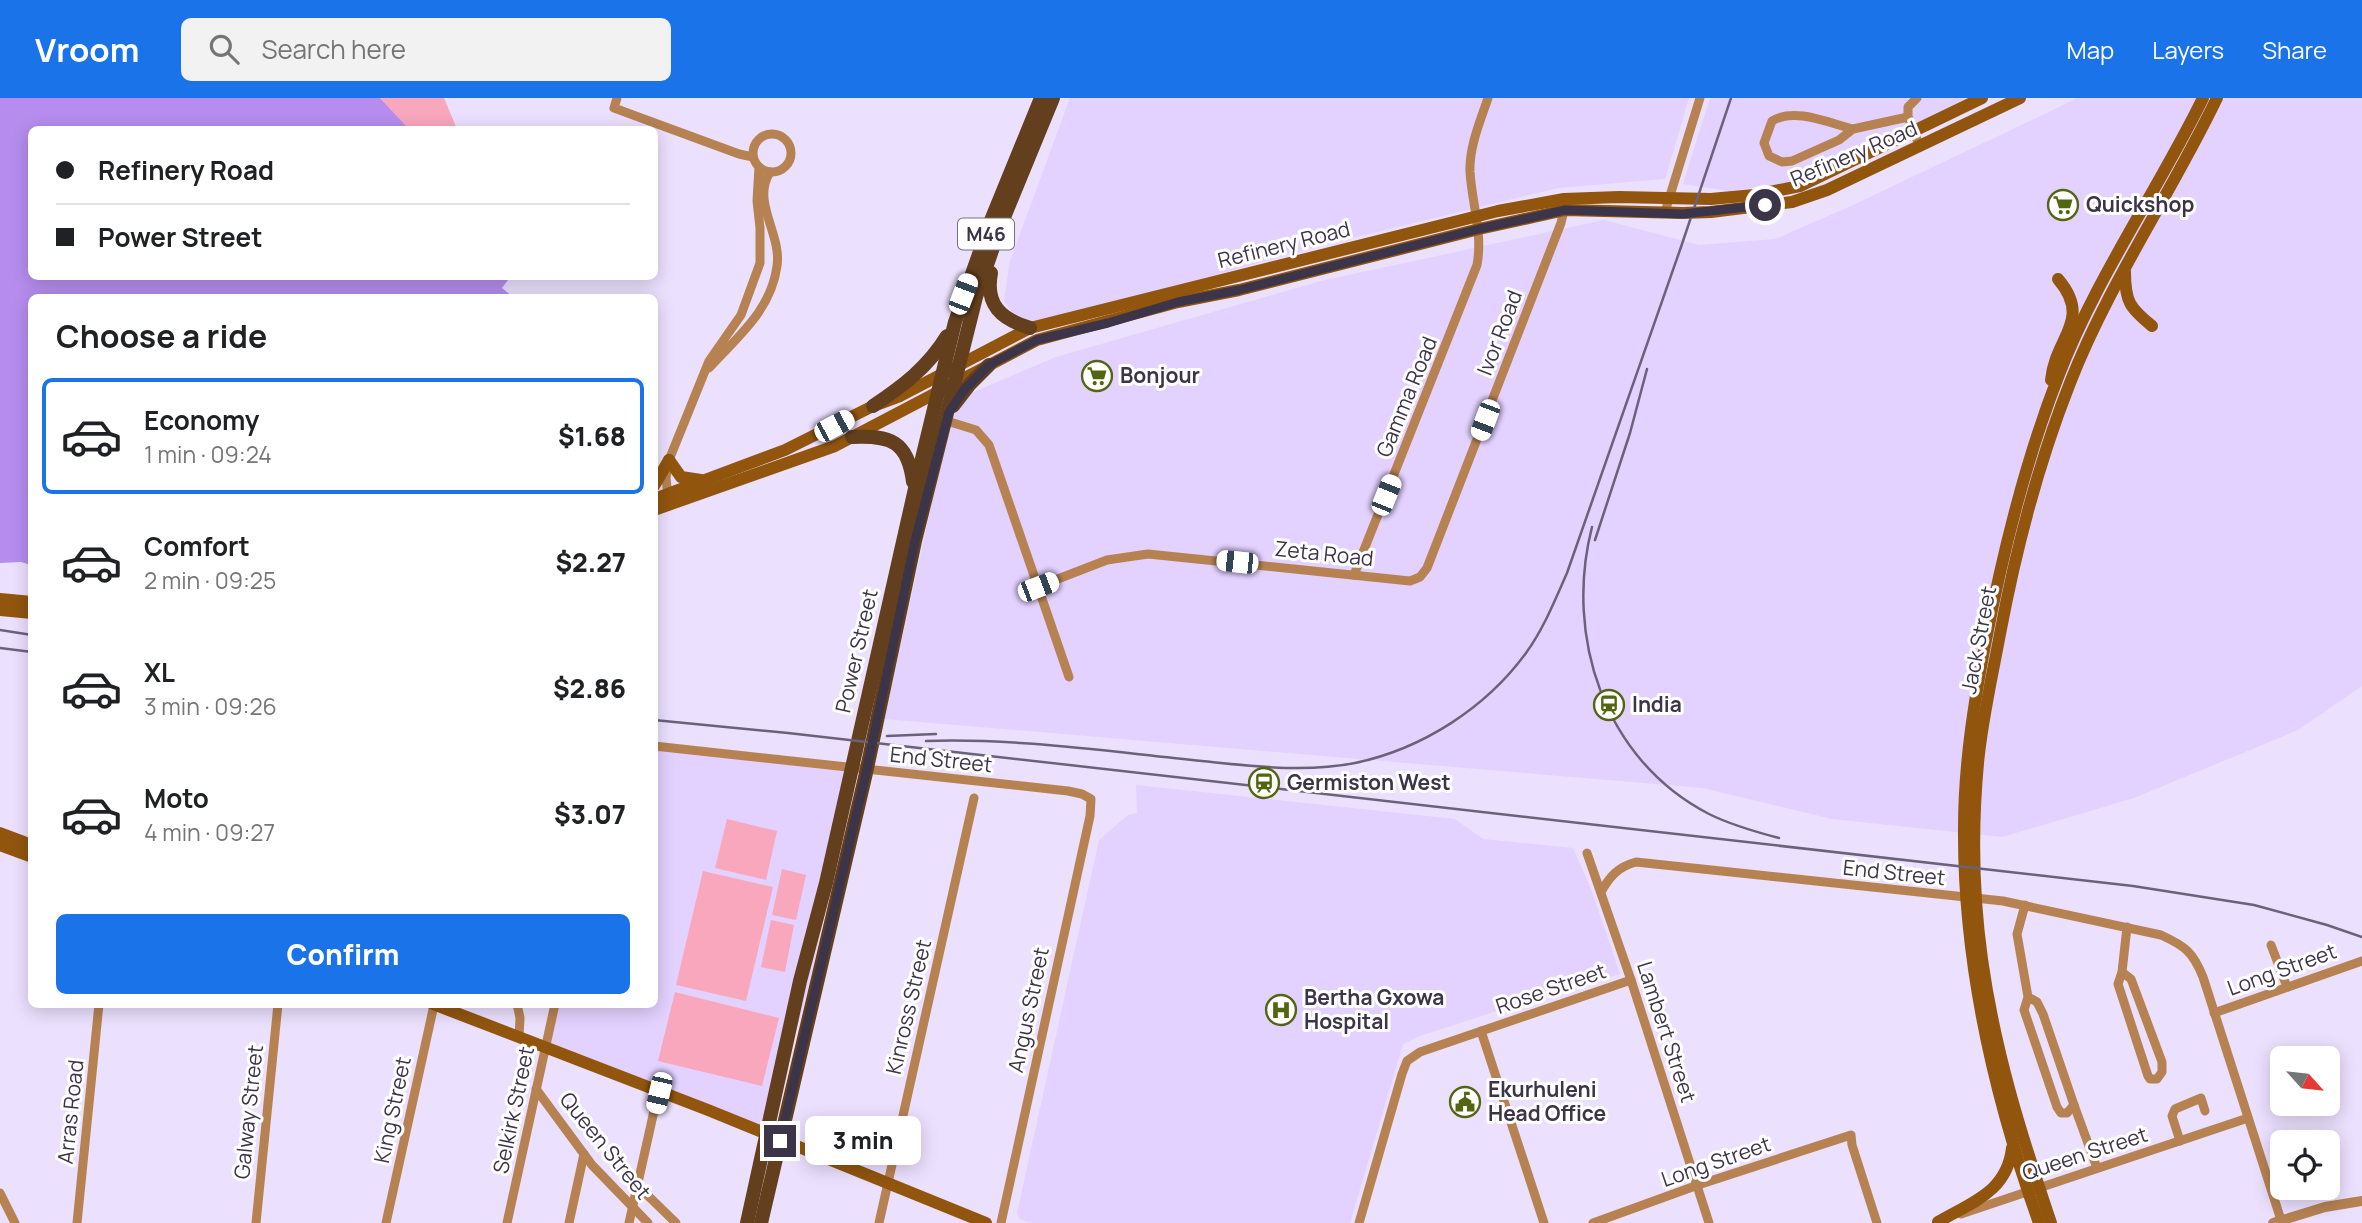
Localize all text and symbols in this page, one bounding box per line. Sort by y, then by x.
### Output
search box [181,18,671,81]
text: Vroom [35,27,139,72]
icon: search [205,30,243,68]
text: Search here [261,31,406,67]
text: Map [2067,33,2114,66]
text: Layers [2152,33,2224,66]
text: Share [2262,33,2327,66]
street label: Refinery Road [1786,114,1921,192]
text: Refinery Road [98,152,274,188]
supermarket icon: Quickshop [2046,188,2080,222]
route start [1749,189,1781,221]
place label: Quickshop [2086,190,2194,218]
street label: Refinery Road [1215,214,1353,274]
road number: M46 [958,218,1014,250]
text: Power Street [98,219,263,255]
car [946,271,981,317]
street label: Ivor Road [1470,286,1528,379]
text: Choose a ride [56,314,267,358]
street label: Gamma Road [1369,332,1443,461]
supermarket icon: Bonjour [1080,359,1114,393]
place label: Bonjour [1120,361,1200,389]
car [1468,397,1503,443]
text: Economy [144,402,259,438]
icon: car [60,405,123,468]
car [811,407,858,445]
text: $1.68 [558,418,626,454]
text: 1 min · 09:24 [144,438,272,470]
car [1369,472,1404,518]
text: Comfort [144,528,250,564]
icon: car [60,531,123,594]
street label: Zeta Road [1273,534,1375,572]
text: $2.27 [555,544,626,580]
car [1216,549,1259,575]
text: 2 min · 09:25 [144,564,276,596]
car [1015,570,1062,604]
street label: Jack Street [1954,583,2002,696]
street label: Power Street [828,586,884,715]
text: XL [144,654,175,690]
icon: car [60,657,123,720]
text: $2.86 [553,670,626,706]
station icon: India [1592,688,1626,722]
text: 3 min · 09:26 [144,690,277,722]
place label: India [1632,690,1682,718]
street label: End Street [889,740,994,778]
station icon: Germiston West [1247,766,1281,800]
place label: Germiston West [1287,768,1451,796]
text: Moto [144,780,209,816]
icon: car [60,783,123,846]
text: $3.07 [554,796,626,832]
text: 4 min · 09:27 [144,816,275,848]
street label: End Street [1842,853,1947,891]
button: Confirm [56,914,630,994]
street label: Long Street [2223,936,2340,1002]
street label: Kinross Street [879,937,937,1077]
street label: Angus Street [1001,944,1055,1075]
street label: Rose Street [1492,956,1609,1020]
street label: Lambert Street [1631,958,1703,1106]
place label: Bertha Gxowa Hospital [1304,983,1444,1035]
hospital icon: Bertha Gxowa Hospital [1264,993,1298,1027]
street label: Galway Street [227,1043,269,1180]
street label: Selkirk Street [486,1044,540,1176]
north arrow [2270,1046,2340,1116]
map controls [2270,1046,2340,1200]
street label: King Street [367,1054,417,1166]
street label: Arras Road [51,1058,89,1165]
car [645,1070,674,1116]
place label: Ekurhuleni Head Office [1488,1075,1606,1127]
public building icon: Ekurhuleni Head Office [1448,1085,1482,1119]
street label: Queen Street [554,1086,658,1205]
callout: 3 min [804,1116,920,1166]
street label: Queen Street [2018,1120,2151,1186]
text: 3 min [833,1124,893,1156]
route end [764,1125,796,1157]
street label: Long Street [1657,1129,1774,1193]
button: locate [2270,1130,2340,1200]

